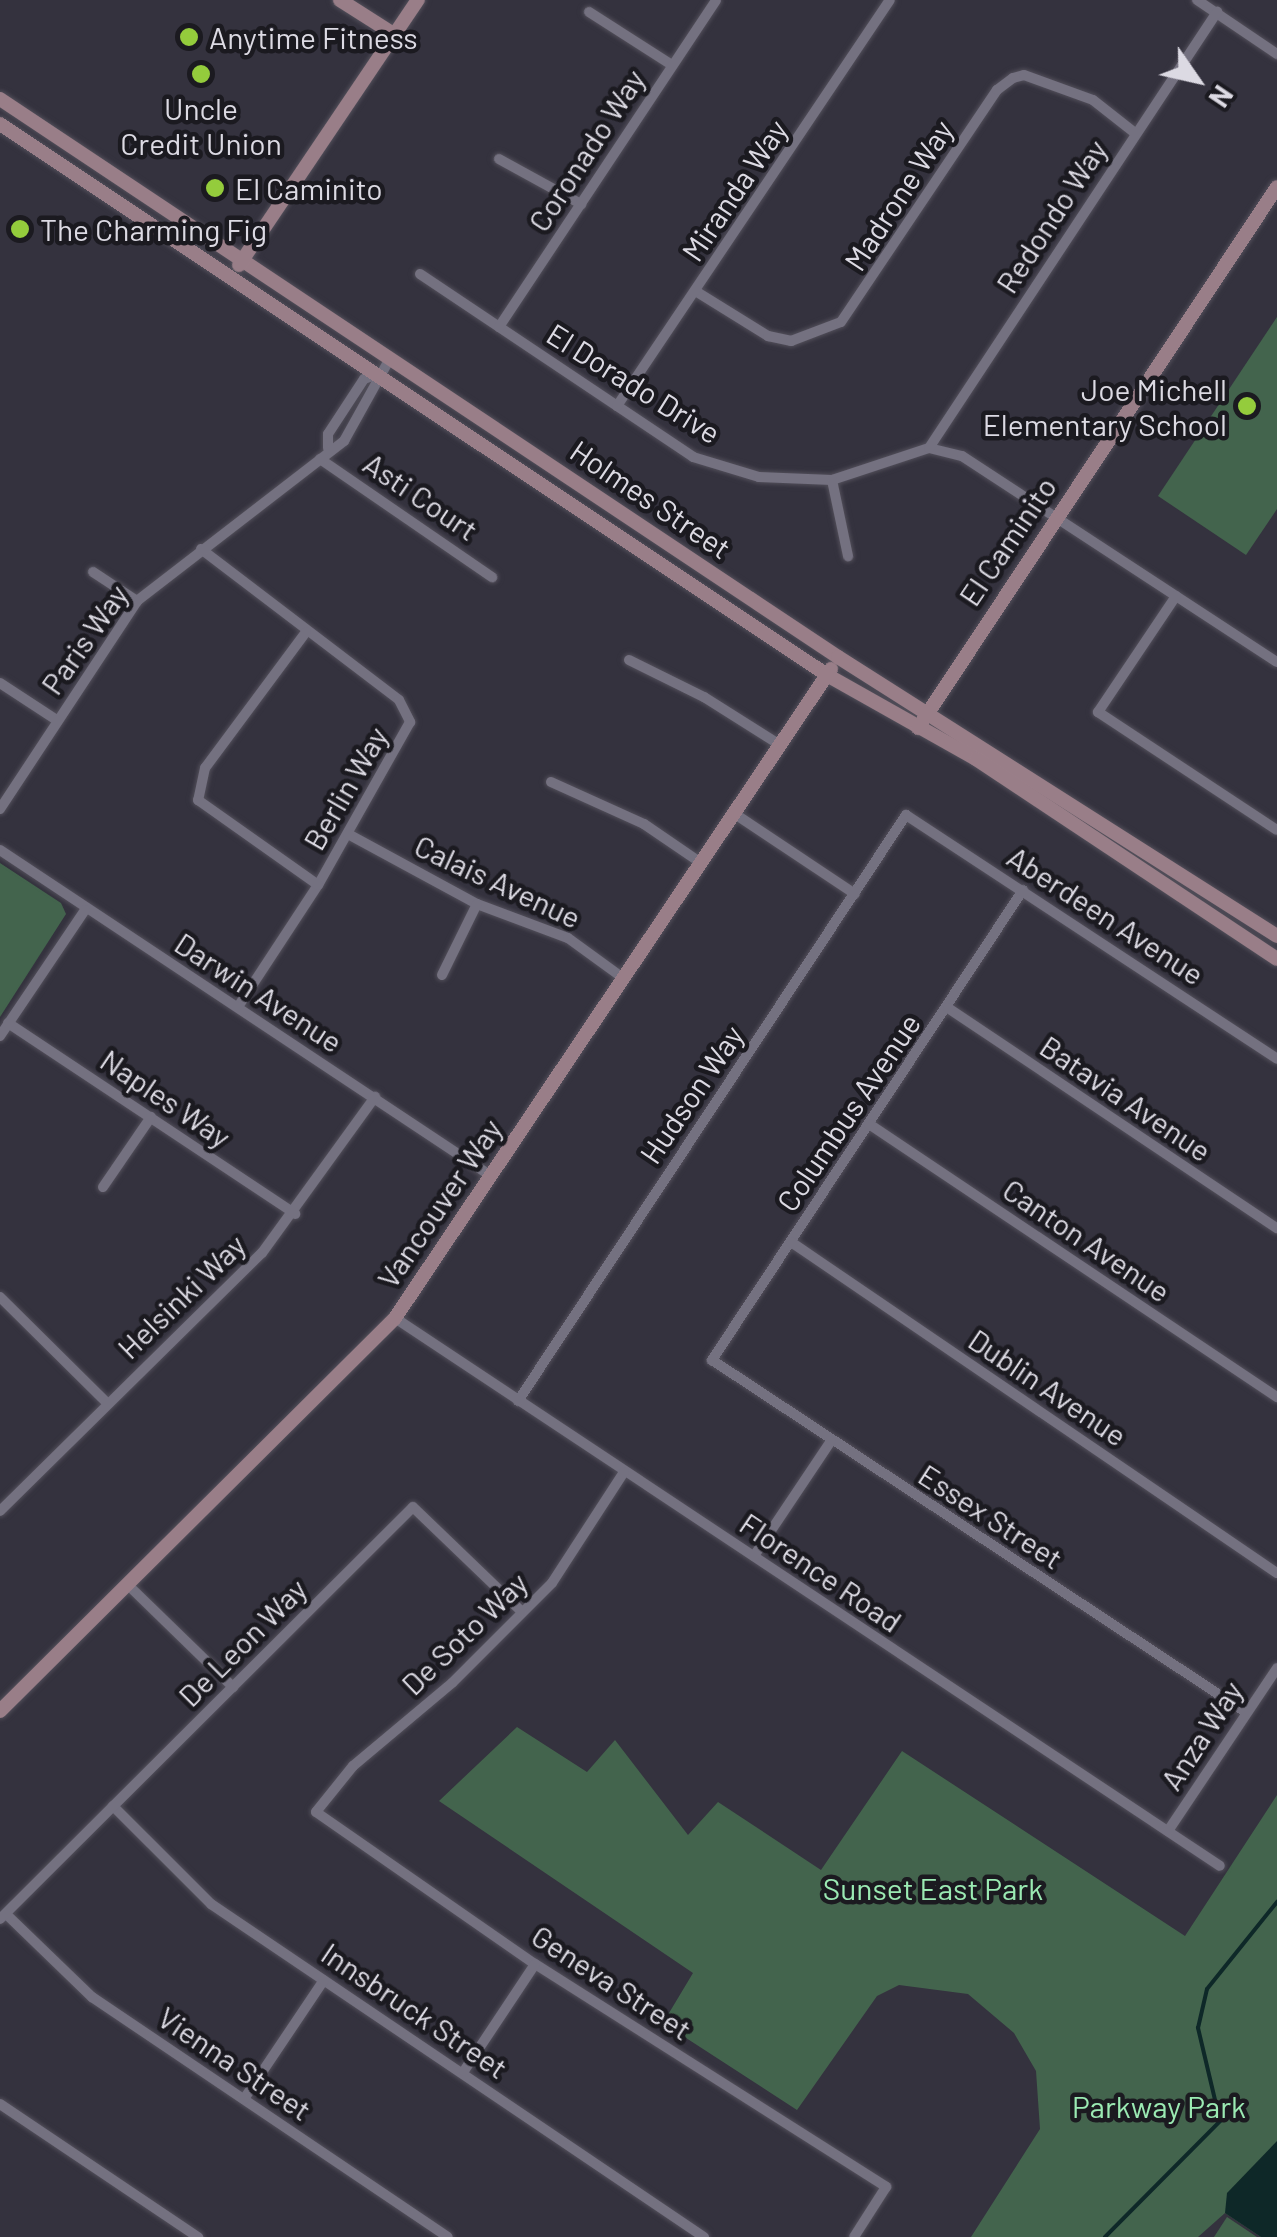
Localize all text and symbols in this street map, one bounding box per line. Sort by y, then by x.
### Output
place label: Anytime Fitness [209,19,418,55]
marker: Anytime Fitness [178,26,200,48]
north arrow [1147,30,1247,130]
street label: Coronado Way [520,62,652,238]
marker: Uncle Credit Union [190,63,212,85]
text: N [1203,80,1241,114]
place label: Uncle Credit Union [120,90,282,160]
street label: Miranda Way [674,112,794,268]
street label: Madrone Way [836,113,960,277]
street label: Redondo Way [988,133,1114,299]
place label: El Caminito [235,170,382,206]
marker: El Caminito [204,177,226,199]
place label: The Charming Fig [40,211,267,247]
marker: The Charming Fig [9,218,31,240]
street label: El Dorado Drive [541,315,727,451]
place label: Joe Michell Elementary School [983,371,1227,442]
marker: Joe Michell Elementary School [1236,395,1258,417]
street label: Holmes Street [564,432,738,566]
street label: Asti Court [357,445,485,547]
street label: El Caminito [951,470,1063,612]
street label: Paris Way [33,577,135,701]
street label: Berlin Way [295,720,395,856]
street label: Calais Avenue [409,827,587,935]
street label: Aberdeen Avenue [1001,838,1211,992]
street label: Darwin Avenue [169,925,349,1059]
street label: Columbus Avenue [769,1006,927,1218]
street label: Hudson Way [632,1018,750,1170]
street label: Batavia Avenue [1034,1028,1218,1168]
street label: Naples Way [94,1041,238,1155]
street label: Vancouver Way [369,1112,509,1294]
street label: Canton Avenue [997,1171,1177,1309]
street label: Helsinki Way [110,1226,252,1366]
street label: Dublin Avenue [962,1321,1134,1453]
street label: Essex Street [912,1456,1070,1576]
street label: Florence Road [733,1505,909,1639]
street label: De Soto Way [394,1564,534,1702]
street label: De Leon Way [171,1571,313,1713]
street label: Anza Way [1152,1674,1250,1796]
park label: Sunset East Park [823,1870,1043,1906]
street label: Geneva Street [525,1917,699,2047]
street label: Innsbruck Street [315,1935,515,2085]
street label: Vienna Street [152,1999,318,2127]
park label: Parkway Park [1072,2088,1246,2124]

